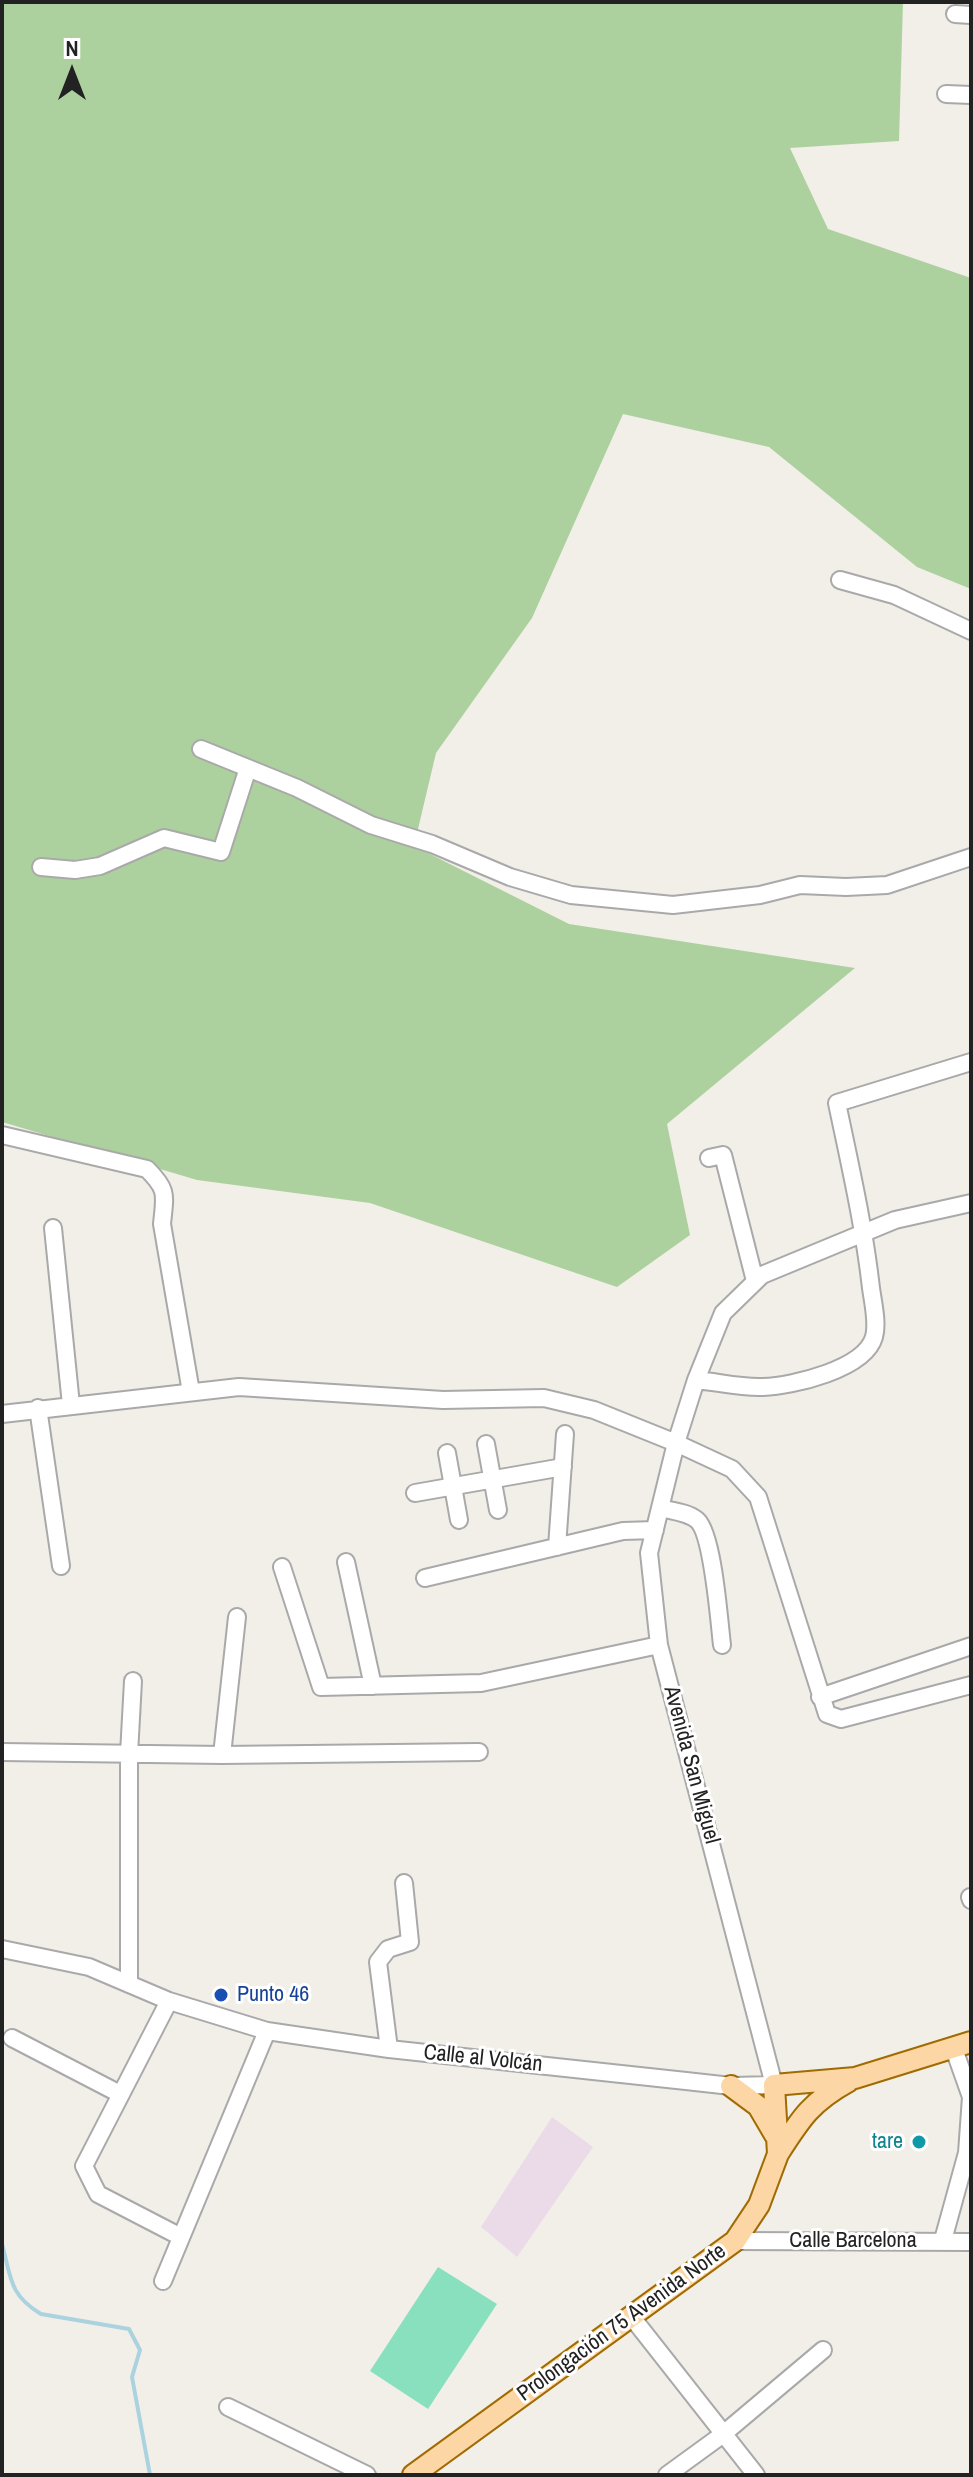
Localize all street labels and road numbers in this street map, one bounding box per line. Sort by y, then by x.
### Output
street label: Avenida San Miguel [657,1683,725,1847]
street label: Calle al Volcán [422,2040,544,2078]
street label: Calle Barcelona [789,2228,917,2254]
street label: Prolongación 75 Avenida Norte [513,2238,731,2408]

